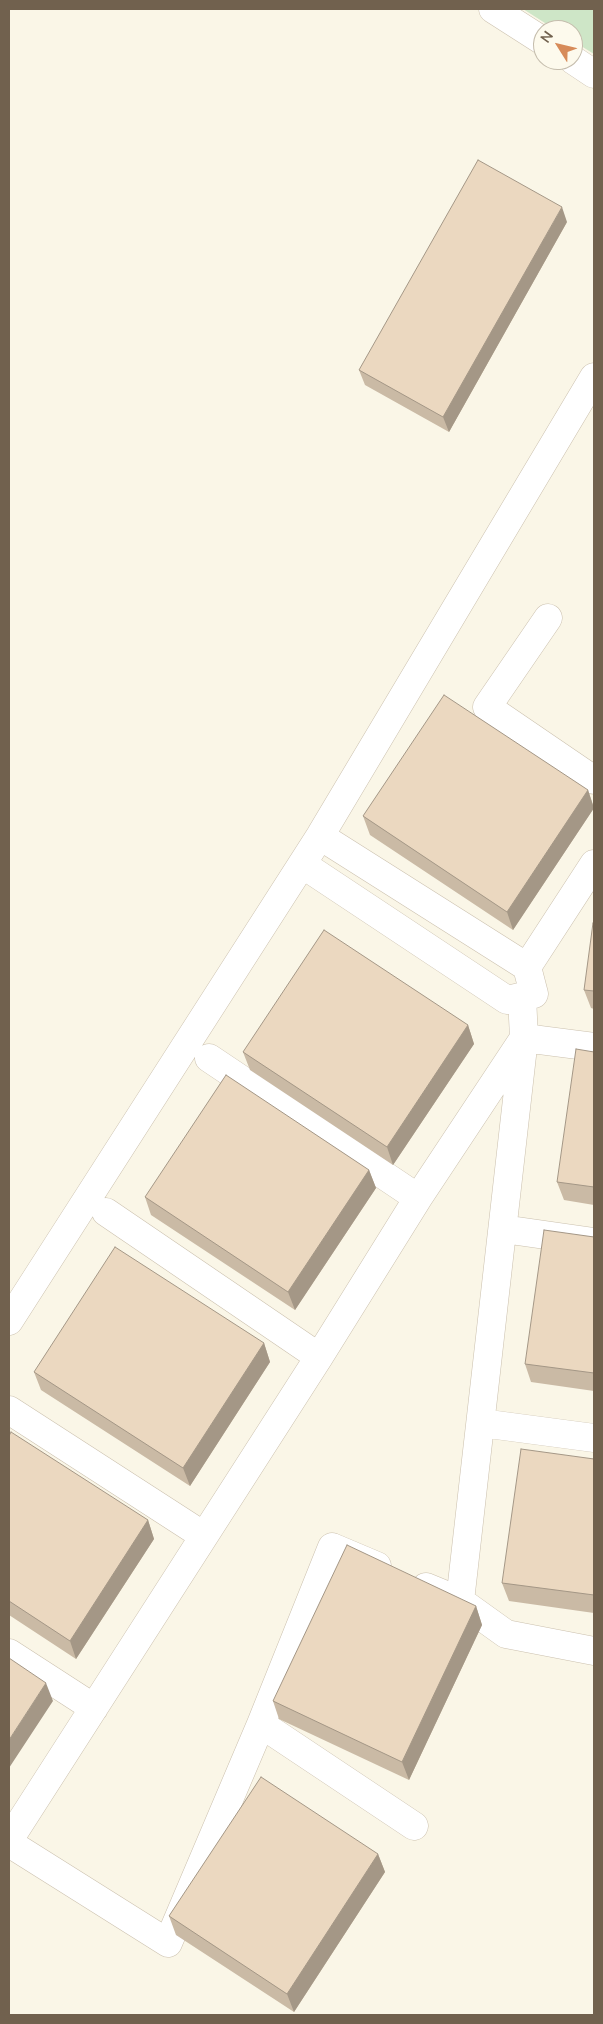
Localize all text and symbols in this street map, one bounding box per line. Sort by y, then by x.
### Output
north arrow [533,20,583,70]
text: N [536,27,557,46]

